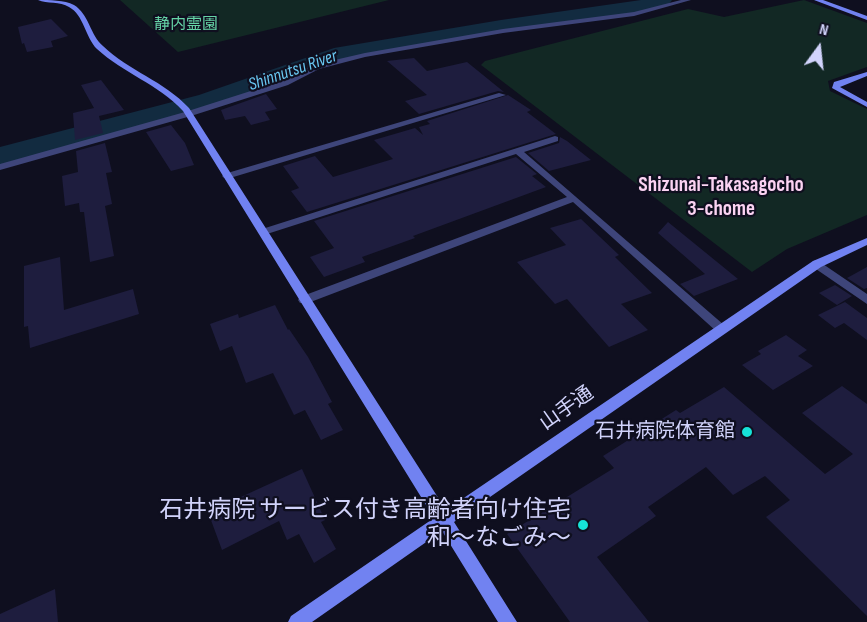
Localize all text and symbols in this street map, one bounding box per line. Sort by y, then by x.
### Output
park label: 静内霊園 [154,15,218,35]
north arrow [789,18,849,78]
text: N [817,20,830,40]
water label: Shinnutsu River [246,46,340,96]
district label: Shizunai-Takasagocho 3-chome [638,173,804,223]
street label: 山手通 [536,382,598,436]
place label: 石井病院体育館 [595,420,735,444]
marker: 石井病院体育館 [740,425,754,439]
place label: 石井病院 サービス付き高齢者向け住宅 和～なごみ～ [159,497,571,553]
marker: 石井病院 サービス付き高齢者向け住宅 和～なごみ～ [576,518,590,532]

